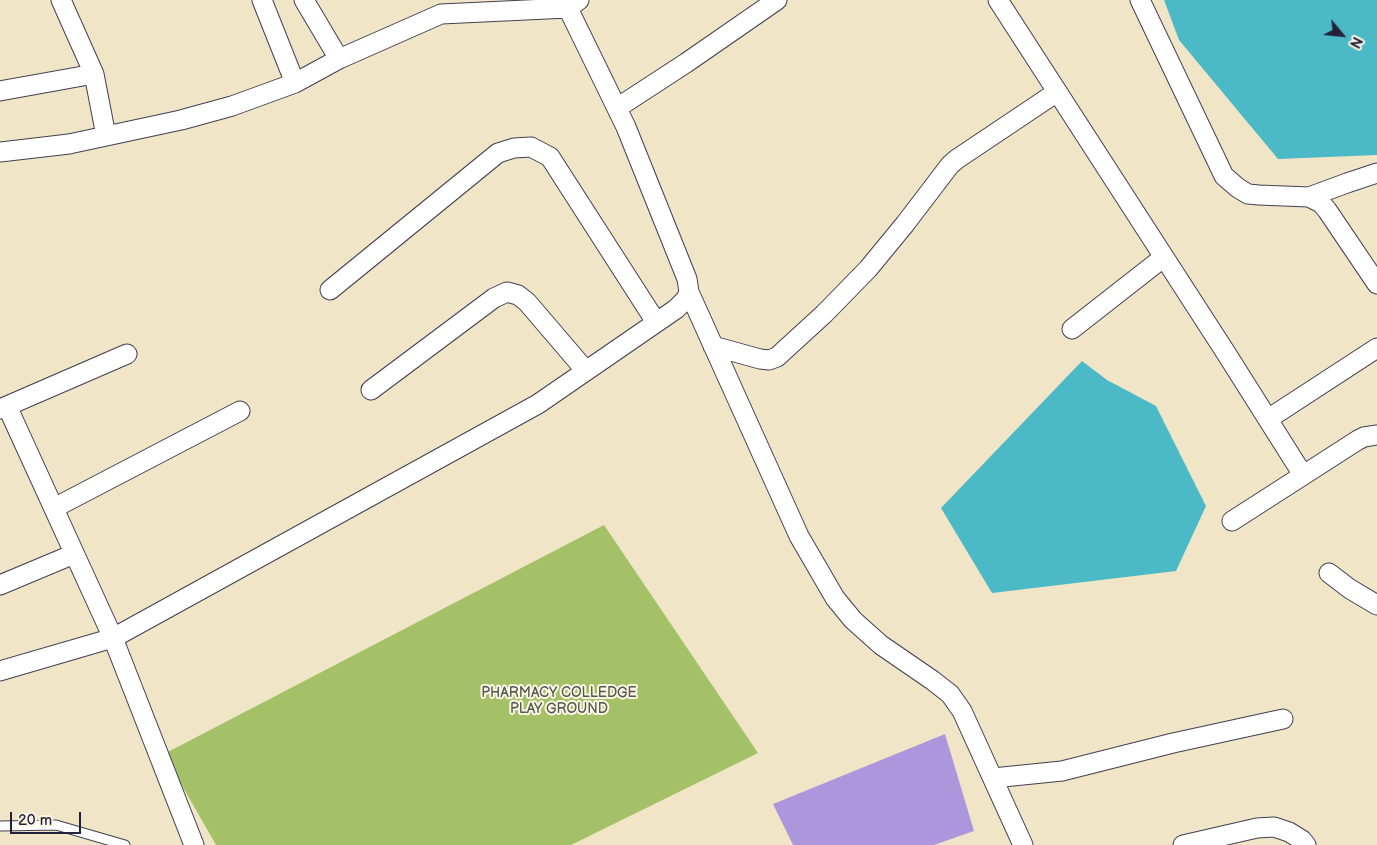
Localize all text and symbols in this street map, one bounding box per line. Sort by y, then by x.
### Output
north arrow [1317,10,1367,60]
text: N [1346,34,1366,51]
park label: PHARMACY COLLEDGE PLAY GROUND [481,685,637,718]
scale bar [12,802,84,834]
text: 20 m [18,811,52,830]

